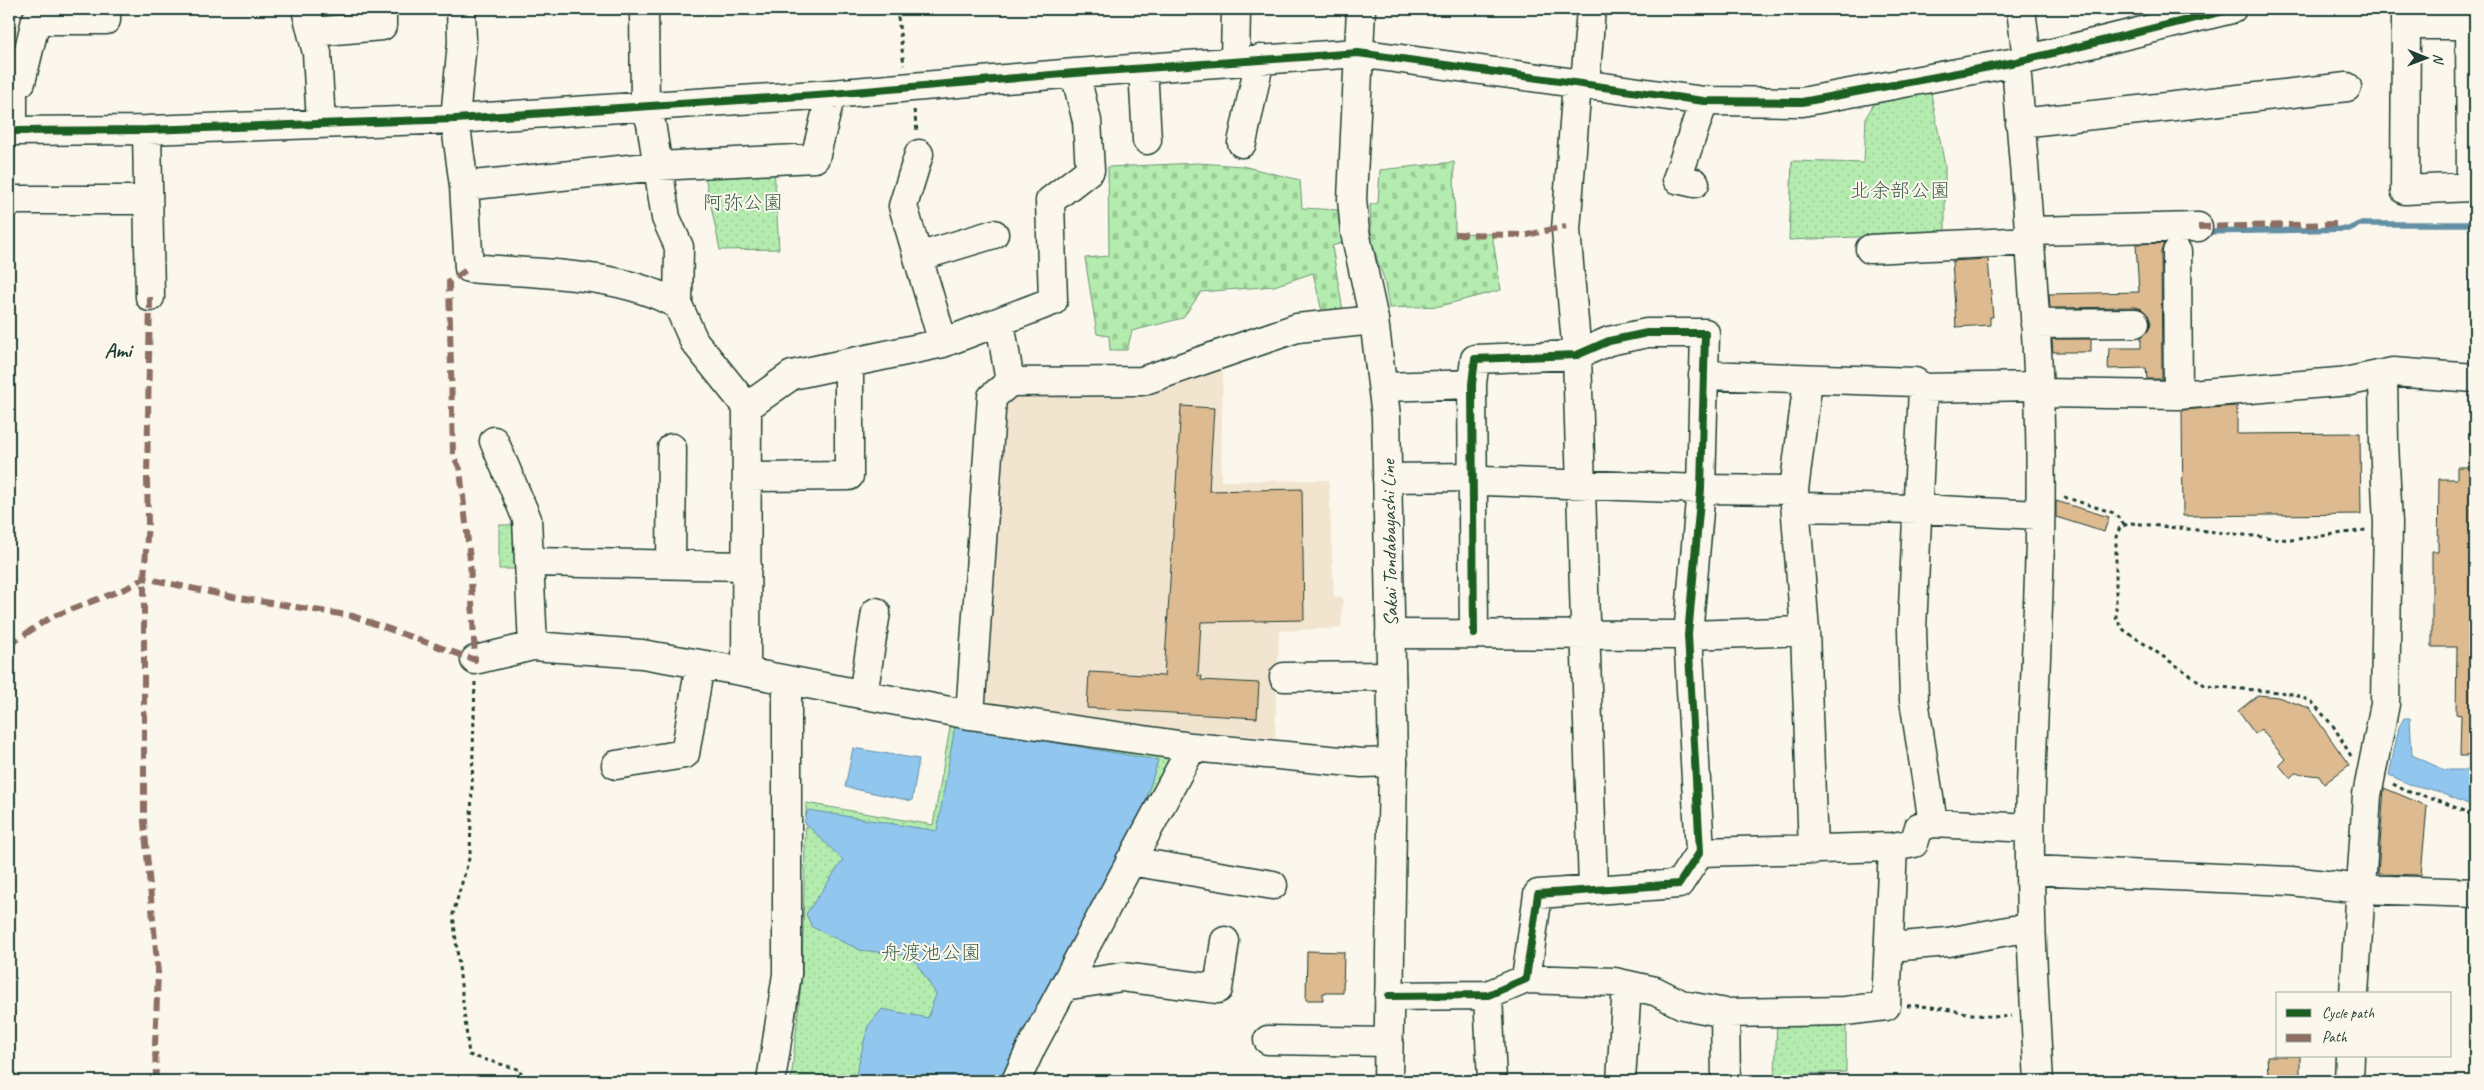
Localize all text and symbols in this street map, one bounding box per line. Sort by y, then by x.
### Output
north arrow [2402,32,2452,82]
text: N [2430,54,2447,65]
park label: 北余部公園 [1850,178,1950,203]
park label: 阿弥公園 [703,190,783,215]
district label: Ami [105,337,134,363]
street label: Sakai Tondabayashi Line [1376,458,1403,627]
park label: 舟渡池公園 [881,940,981,965]
legend [2276,992,2452,1058]
text: Cycle path [2322,1004,2374,1023]
text: Path [2322,1028,2348,1047]

